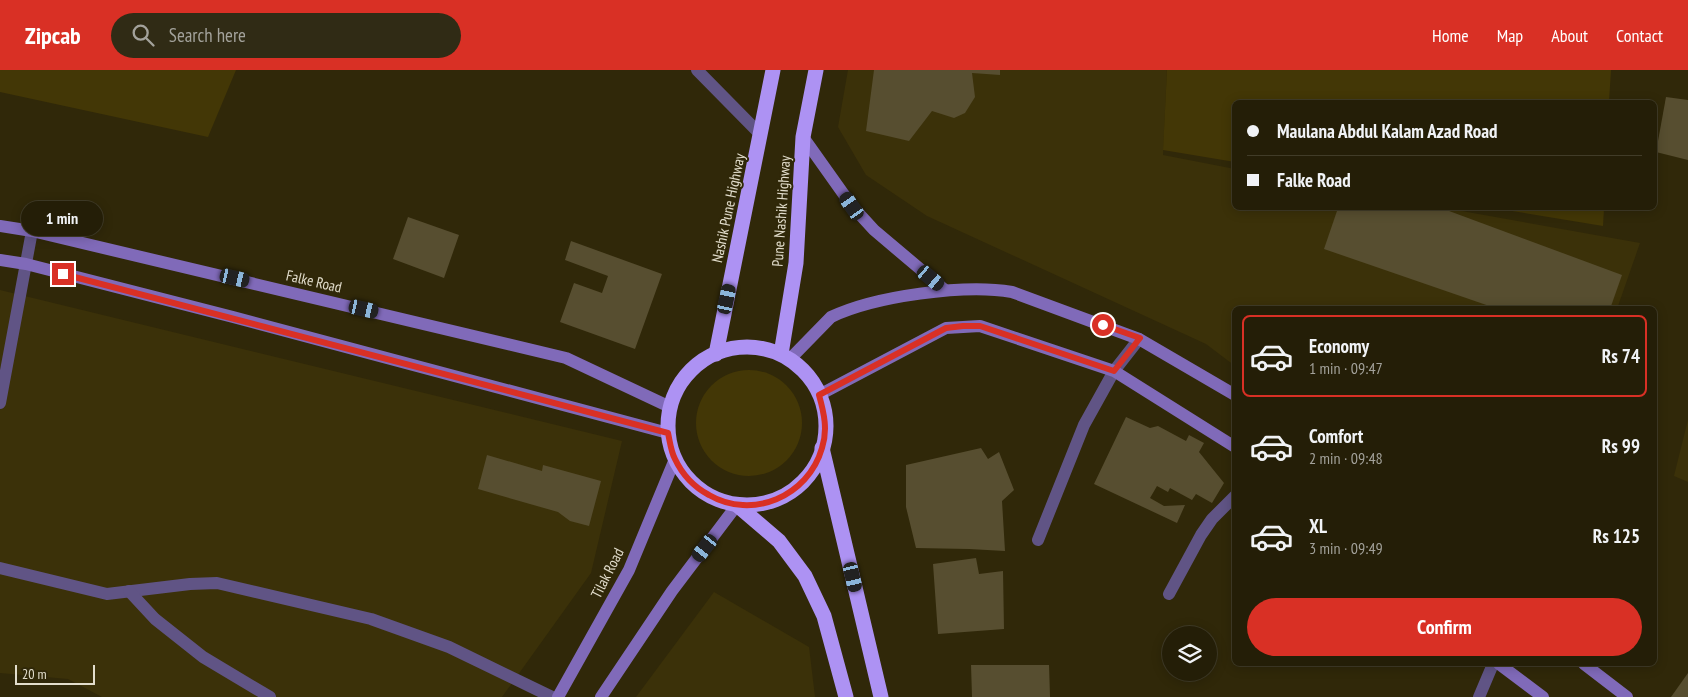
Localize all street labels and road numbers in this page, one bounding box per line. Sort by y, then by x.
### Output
street label: Nashik Pune Highway [707,151,749,264]
street label: Pune Nashik Highway [768,154,794,267]
street label: Falke Road [284,265,344,297]
street label: Tilak Road [586,545,628,601]

